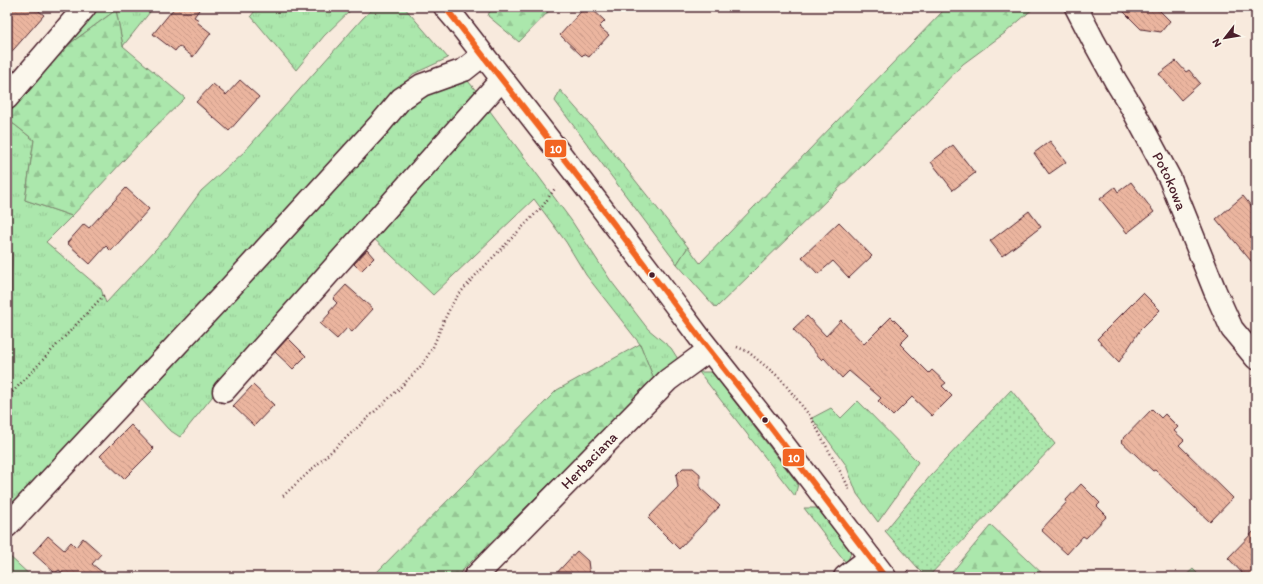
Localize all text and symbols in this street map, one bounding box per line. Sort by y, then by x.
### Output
north arrow [1205,18,1245,58]
text: N [1209,36,1224,49]
line badge: 10 [544,139,567,158]
text: 10 [550,143,562,156]
street label: Potokowa [1148,149,1191,213]
unlabelled marker [647,270,657,280]
unlabelled marker [760,415,770,425]
street label: Herbaciana [557,428,622,493]
line badge: 10 [782,448,805,467]
text: 10 [788,452,800,465]

